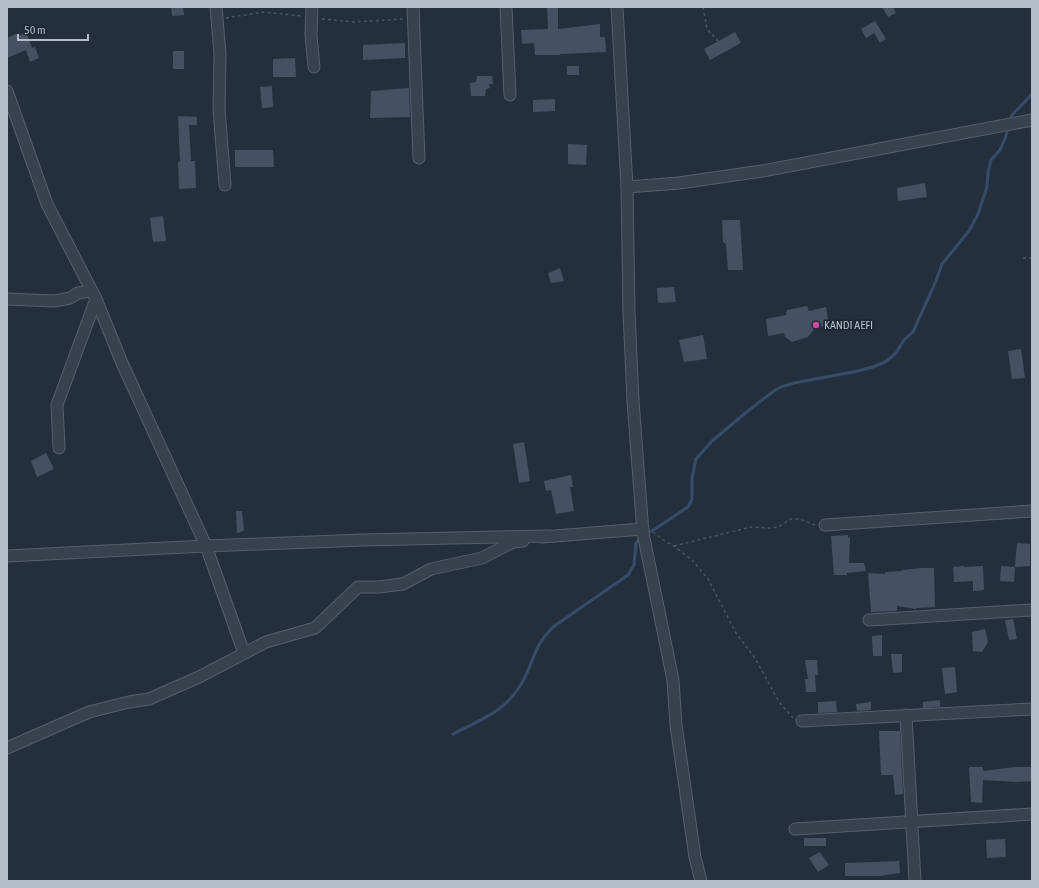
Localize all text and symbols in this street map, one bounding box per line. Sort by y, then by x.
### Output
scale bar [18,16,88,42]
text: 50 m [24,23,46,37]
place label: KANDI AEFI [824,318,873,332]
marker: KANDI AEFI [811,320,821,330]

